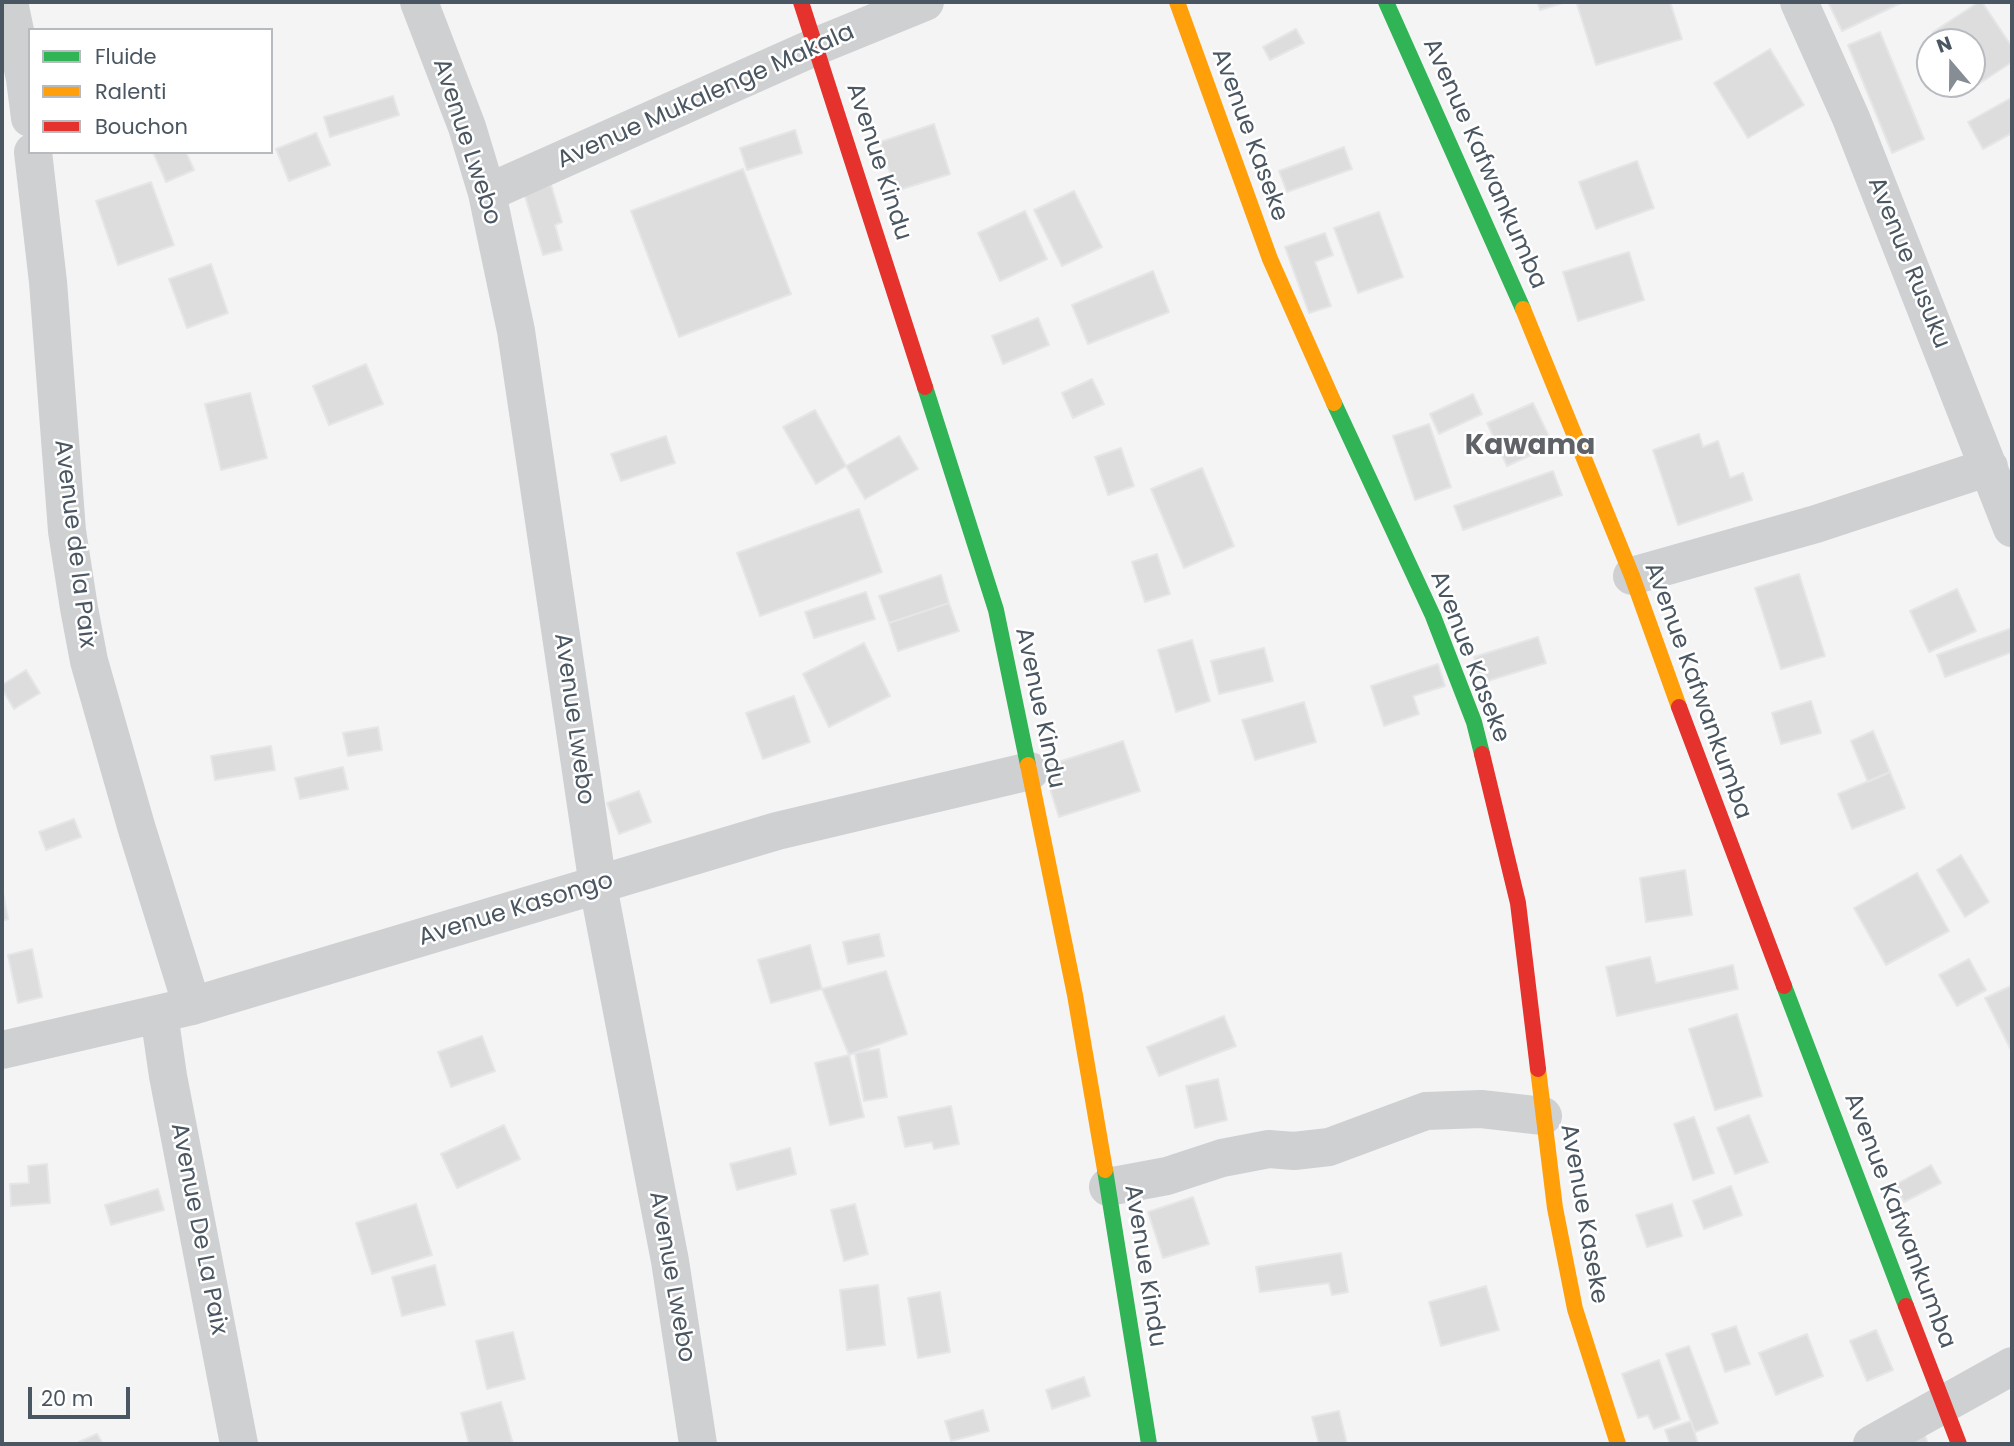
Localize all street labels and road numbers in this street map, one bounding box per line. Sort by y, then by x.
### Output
street label: Avenue Mukalenge Makala [553,18,859,176]
street label: Avenue Kafwankumba [1416,34,1552,294]
street label: Avenue Kaseke [1204,45,1294,225]
street label: Avenue Lwebo [426,55,506,229]
street label: Avenue Kindu [839,80,917,244]
street label: Avenue Rusuku [1861,173,1955,353]
street label: Avenue de la Paix [47,438,101,650]
street label: Avenue Kafwankumba [1637,559,1757,823]
street label: Avenue Kaseke [1423,567,1515,747]
street label: Avenue Kindu [1008,625,1070,791]
street label: Avenue Lwebo [547,631,599,807]
street label: Avenue Kasongo [415,867,617,953]
street label: Avenue Kafwankumba [1837,1089,1961,1353]
street label: Avenue De La Paix [163,1121,233,1337]
street label: Avenue Kaseke [1553,1122,1613,1306]
street label: Avenue Kindu [1117,1183,1171,1349]
street label: Avenue Lwebo [642,1189,700,1365]

